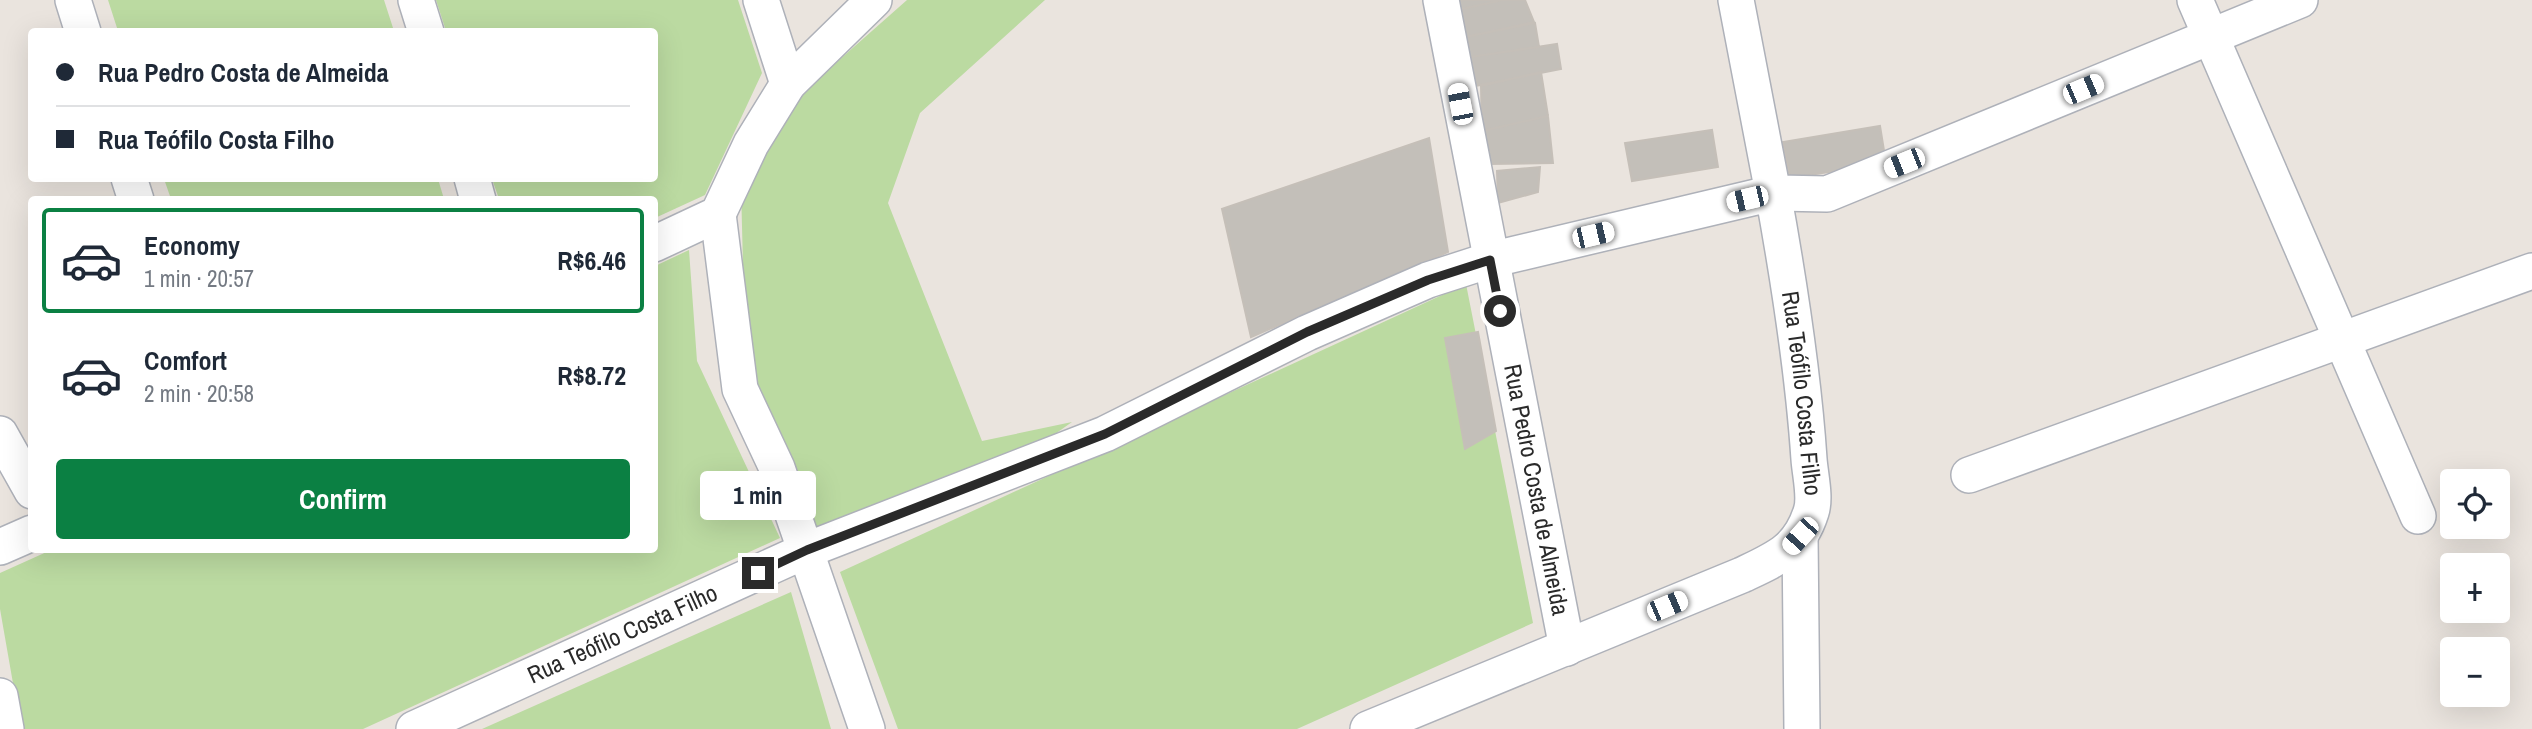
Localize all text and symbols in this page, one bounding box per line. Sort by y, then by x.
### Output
text: Rua Pedro Costa de Almeida [98,55,389,90]
car [2060,71,2107,107]
car [1446,81,1475,127]
text: Rua Teófilo Costa Filho [98,122,335,157]
car [1881,145,1928,181]
car [1725,184,1770,214]
car [1571,220,1616,250]
text: Economy [144,228,240,263]
icon: car [60,229,123,292]
text: R$6.46 [557,243,626,278]
text: 1 min · 20:57 [144,263,254,294]
street label: Rua Teófilo Costa Filho [1775,289,1830,497]
route start [1484,295,1516,327]
text: Comfort [144,343,227,378]
icon: car [60,344,123,407]
text: R$8.72 [557,358,626,393]
street label: Rua Pedro Costa de Almeida [1497,361,1577,618]
text: 2 min · 20:58 [144,378,254,409]
button: Confirm [56,459,630,539]
map controls [2440,469,2510,707]
button: locate [2440,469,2510,539]
callout: 1 min [700,472,816,520]
text: 1 min [733,480,783,511]
car [1779,513,1822,559]
button: + [2440,553,2510,623]
route end [742,557,774,589]
street label: Rua Teófilo Costa Filho [522,576,722,690]
car [1644,588,1691,624]
button: − [2440,637,2510,707]

